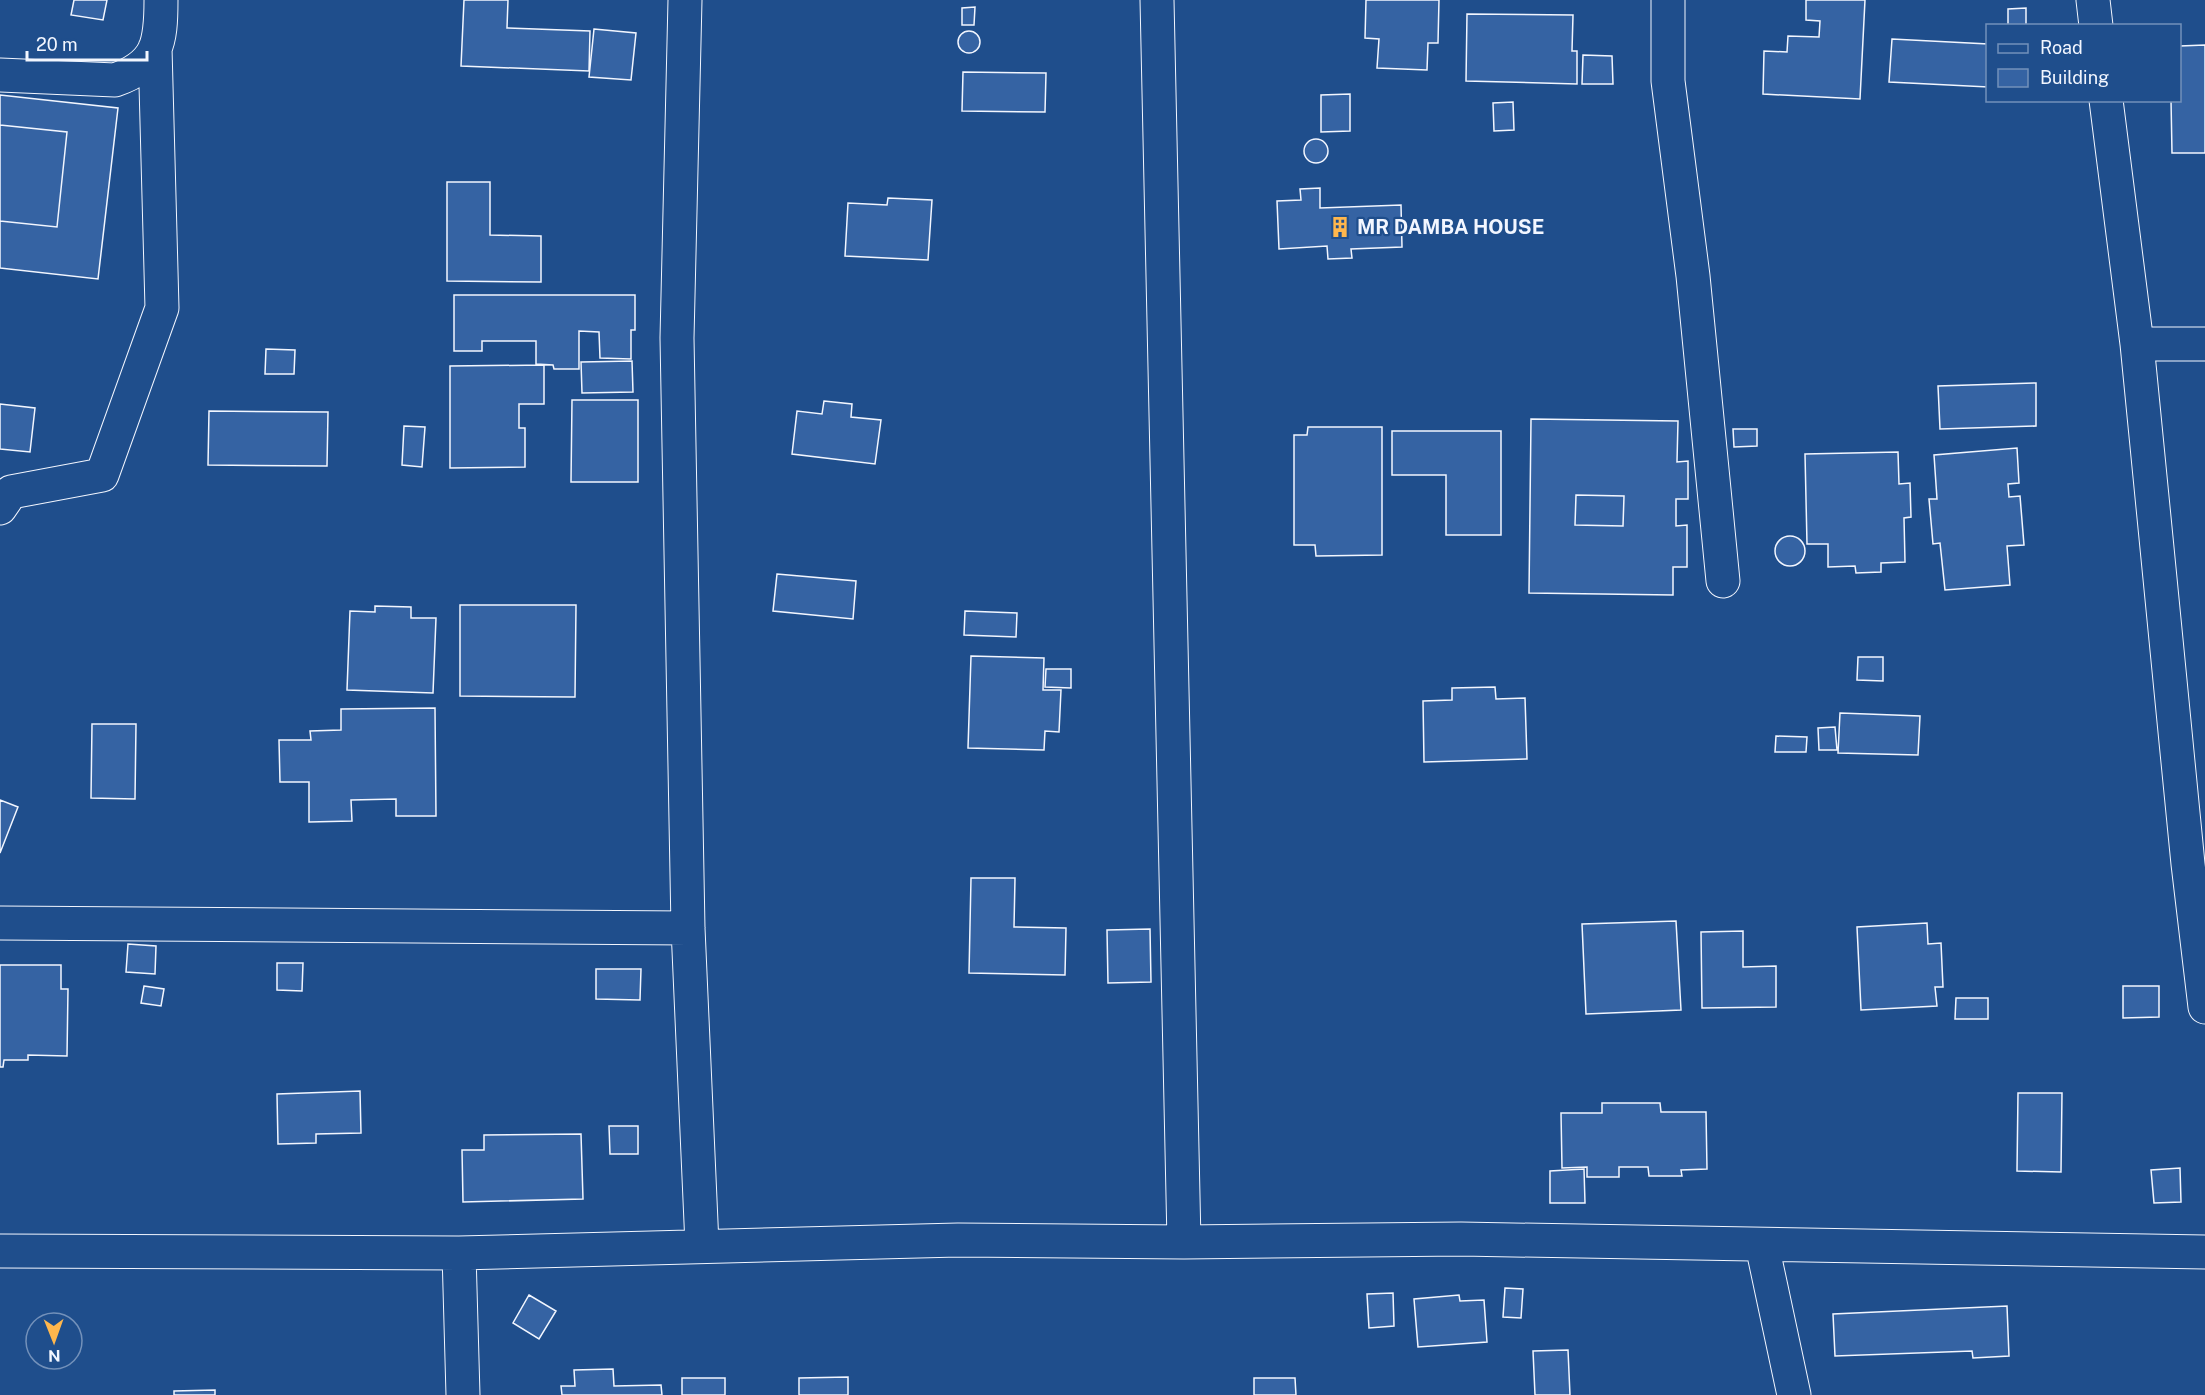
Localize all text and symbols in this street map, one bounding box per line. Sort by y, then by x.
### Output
scale bar [27,24,147,62]
legend [1986,24,2181,102]
text: 20 m [36,34,78,55]
text: Road [2040,37,2083,58]
text: Building [2040,67,2109,88]
building icon: MR DAMBA HOUSE [1328,215,1352,239]
place label: MR DAMBA HOUSE [1357,215,1544,239]
north arrow [24,1311,84,1371]
text: N [48,1346,61,1365]

